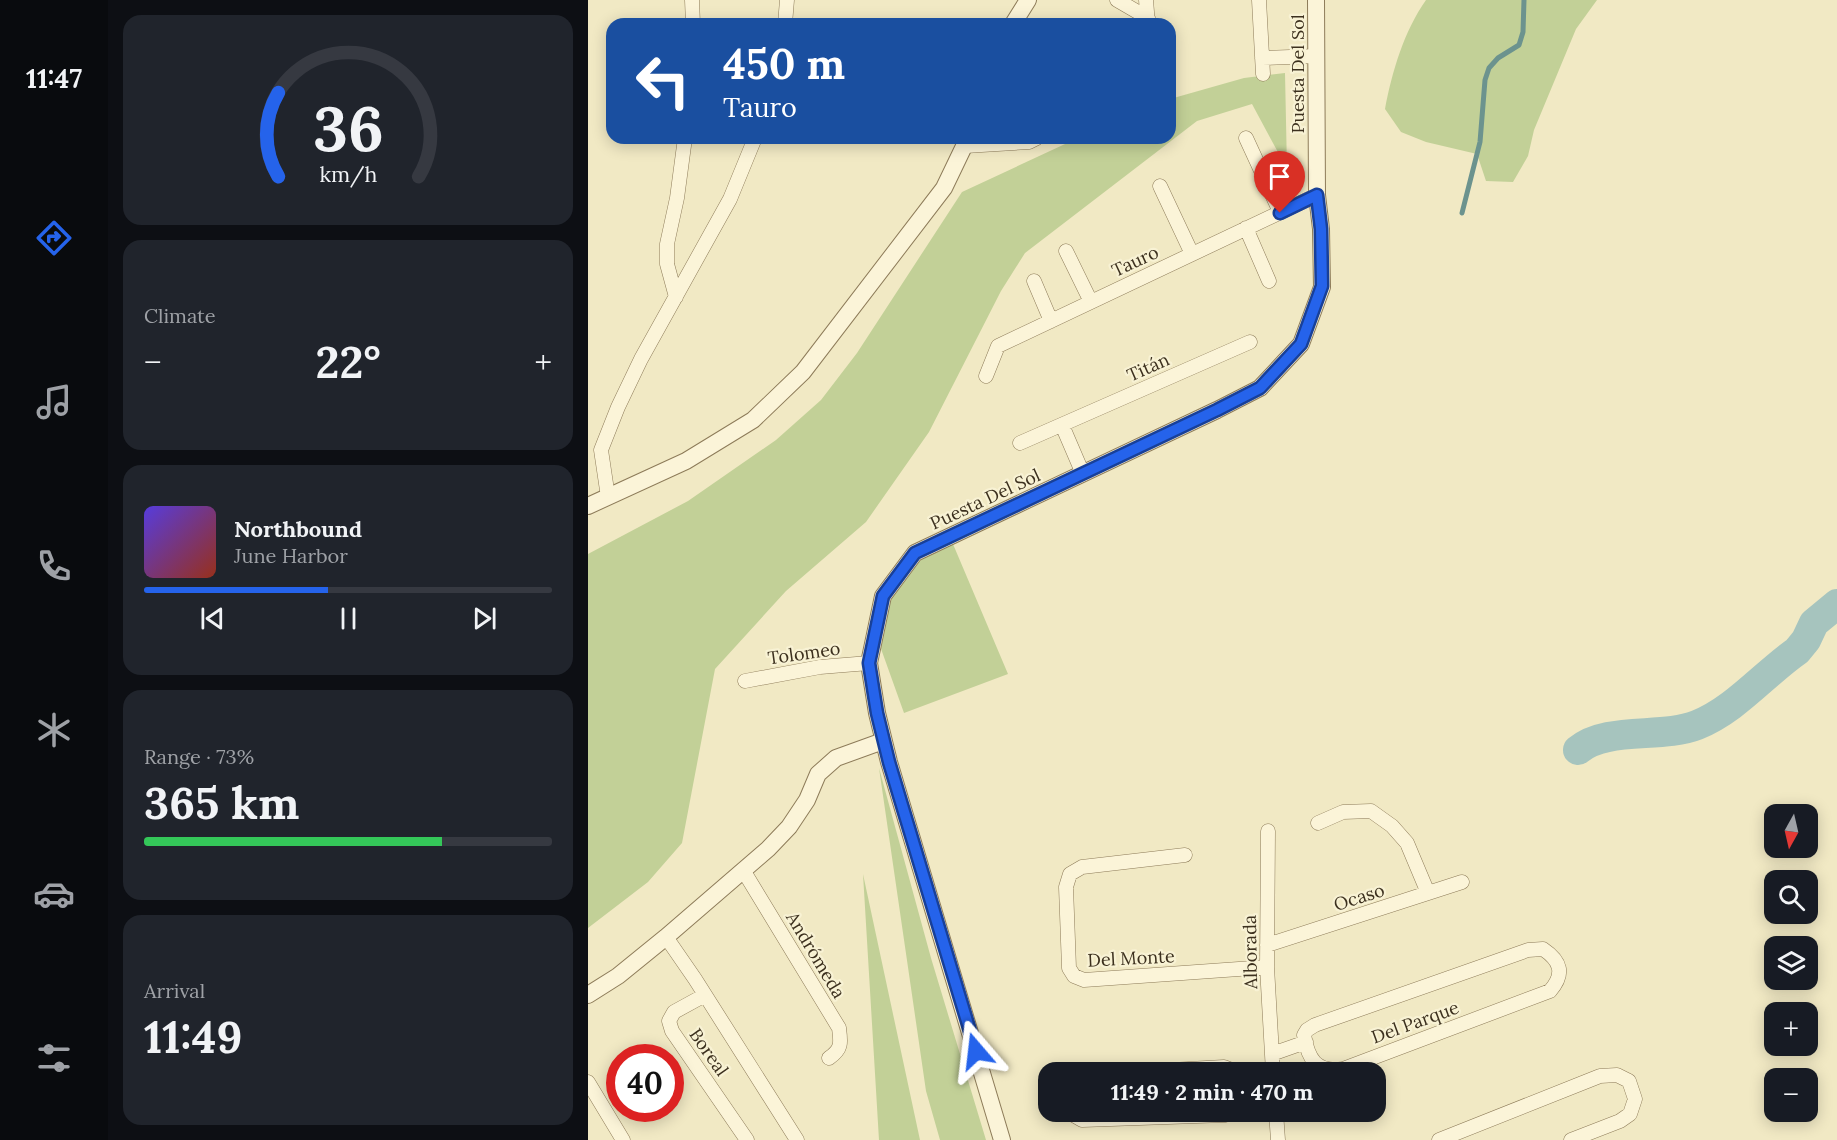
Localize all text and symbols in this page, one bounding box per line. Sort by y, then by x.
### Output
street label: Puesta Del Sol [1286,14,1309,134]
text: 450 m [723,37,845,91]
icon: left [624,42,702,120]
text: 11:47 [26,61,82,95]
text: 36 [313,88,383,168]
text: Tauro [723,90,797,124]
pin [1254,151,1305,213]
text: km/h [319,160,377,188]
icon: arrive [1263,160,1296,193]
icon: directions [33,217,75,259]
street label: Tauro [1108,240,1162,282]
text: Climate [144,303,216,328]
text: 22° [315,333,381,390]
text: − [144,341,162,383]
text: + [534,341,552,383]
street label: Titán [1123,348,1173,386]
icon: music [33,381,75,423]
street label: Puesta Del Sol [926,463,1044,535]
text: Northbound [234,515,362,543]
text: June Harbor [234,543,348,568]
icon: phone [33,545,75,587]
icon: previous [196,602,229,635]
icon: pause [332,602,365,635]
icon: next [468,602,501,635]
street label: Tolomeo [766,637,842,669]
icon: climate [33,709,75,751]
text: Range · 73% [144,744,254,769]
text: 365 km [144,774,299,831]
north arrow [1764,804,1818,858]
map controls [1764,804,1818,1122]
button: search [1764,870,1818,924]
icon: car [33,873,75,915]
street label: Ocaso [1331,878,1387,916]
street label: Andrómeda [781,907,851,1002]
street label: Alborada [1238,915,1262,990]
button: layers [1764,936,1818,990]
street label: Del Monte [1087,944,1175,972]
text: Arrival [144,978,205,1003]
street label: Del Parque [1368,995,1462,1048]
button: + [1764,1002,1818,1056]
text: 11:49 [144,1008,242,1065]
position arrow [944,1019,1008,1083]
street label: Boreal [684,1024,734,1081]
icon: filters [33,1037,75,1079]
speed limit sign: 40 [606,1044,684,1122]
button: − [1764,1068,1818,1122]
text: 11:49 · 2 min · 470 m [1111,1078,1313,1106]

